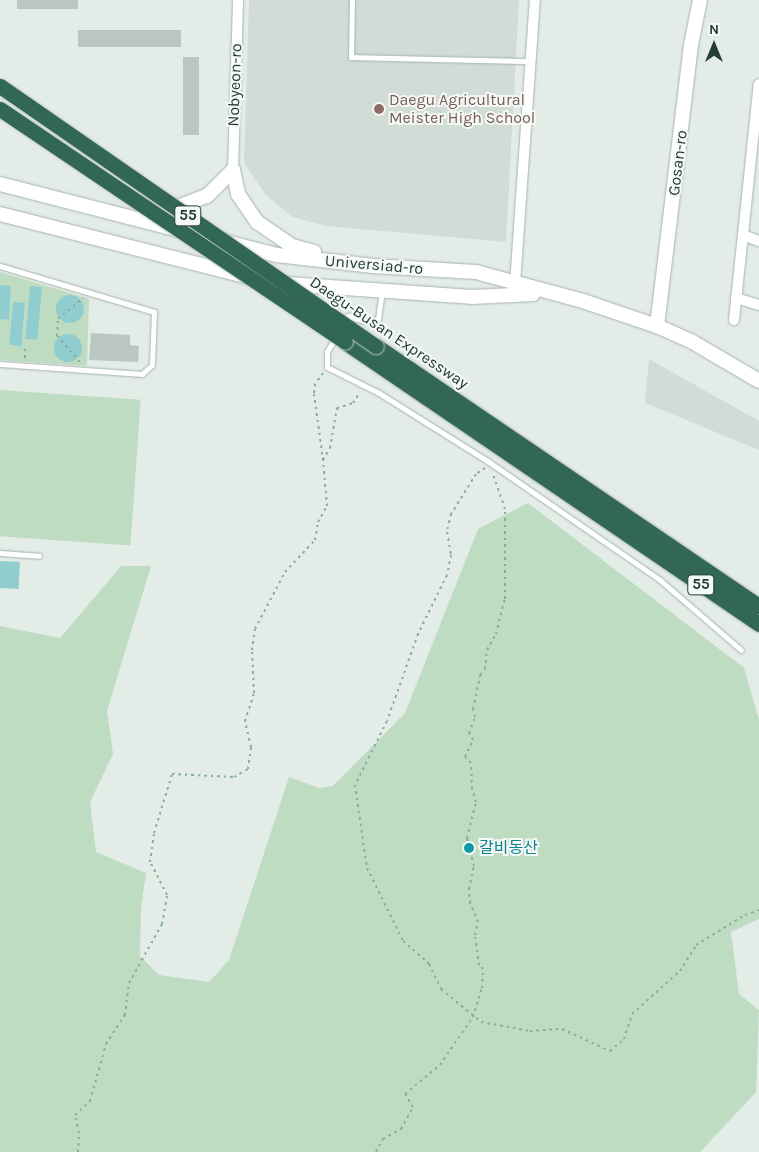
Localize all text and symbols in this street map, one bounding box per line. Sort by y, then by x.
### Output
north arrow [689,20,739,70]
text: N [709,21,719,38]
street label: Nobyeon-ro [224,43,246,127]
place label: Daegu Agricultural Meister High School [389,90,535,128]
marker: Daegu Agricultural Meister High School [373,103,385,115]
street label: Gosan-ro [664,129,692,197]
road number: 55 [174,204,202,228]
street label: Universiad-ro [324,251,424,279]
street label: Daegu-Busan Expressway [306,273,472,393]
road number: 55 [687,572,715,598]
place label: 갈비동산 [479,838,538,858]
marker: 갈비동산 [463,842,475,854]

